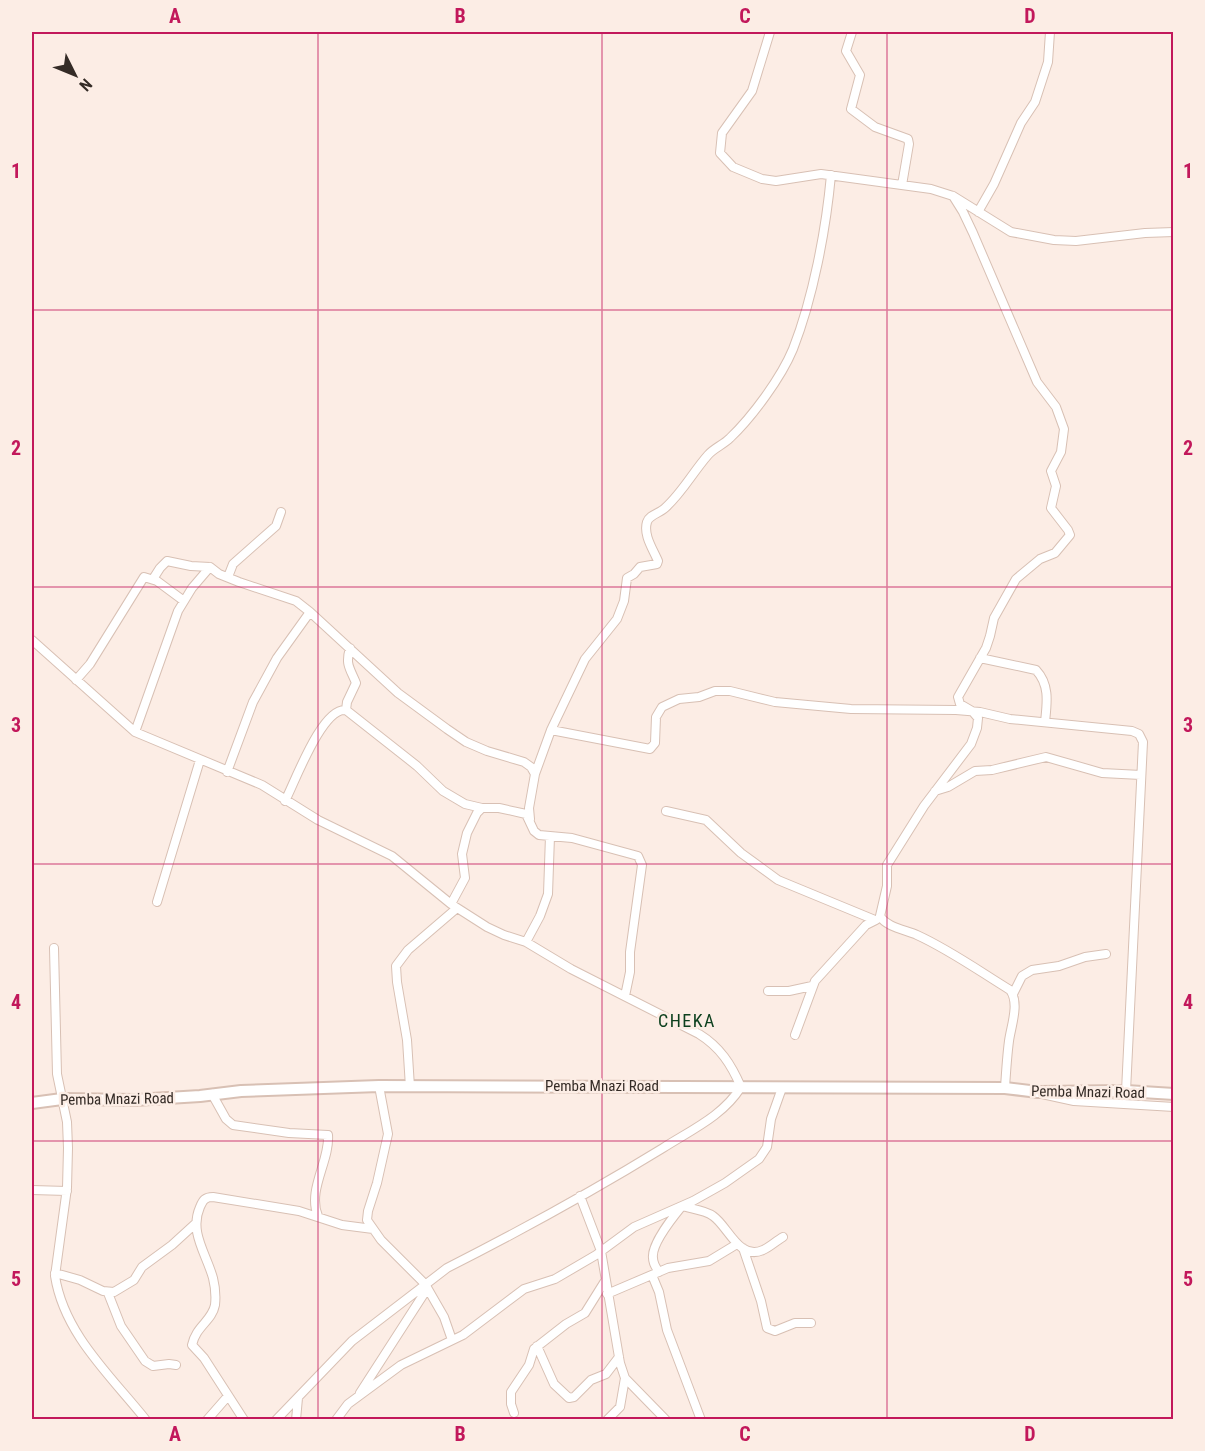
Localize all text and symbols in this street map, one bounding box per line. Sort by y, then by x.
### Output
text: A [169,4,181,28]
text: B [454,4,466,28]
text: C [739,4,751,28]
text: D [1024,4,1036,28]
north arrow [45,45,105,105]
text: N [75,75,96,95]
text: 1 [11,159,21,183]
text: 1 [1183,159,1193,183]
text: 2 [11,436,21,460]
text: 2 [1183,436,1193,460]
text: 3 [11,713,21,737]
text: 3 [1183,713,1193,737]
text: 4 [11,990,21,1014]
text: 4 [1183,990,1193,1014]
district label: CHEKA [658,1010,716,1031]
street label: Pemba Mnazi Road [545,1077,659,1095]
street label: Pemba Mnazi Road [1031,1082,1145,1102]
street label: Pemba Mnazi Road [60,1089,174,1109]
text: 5 [11,1267,21,1291]
text: 5 [1183,1267,1193,1291]
text: A [169,1422,181,1446]
text: B [454,1422,466,1446]
text: C [739,1422,751,1446]
text: D [1024,1422,1036,1446]

